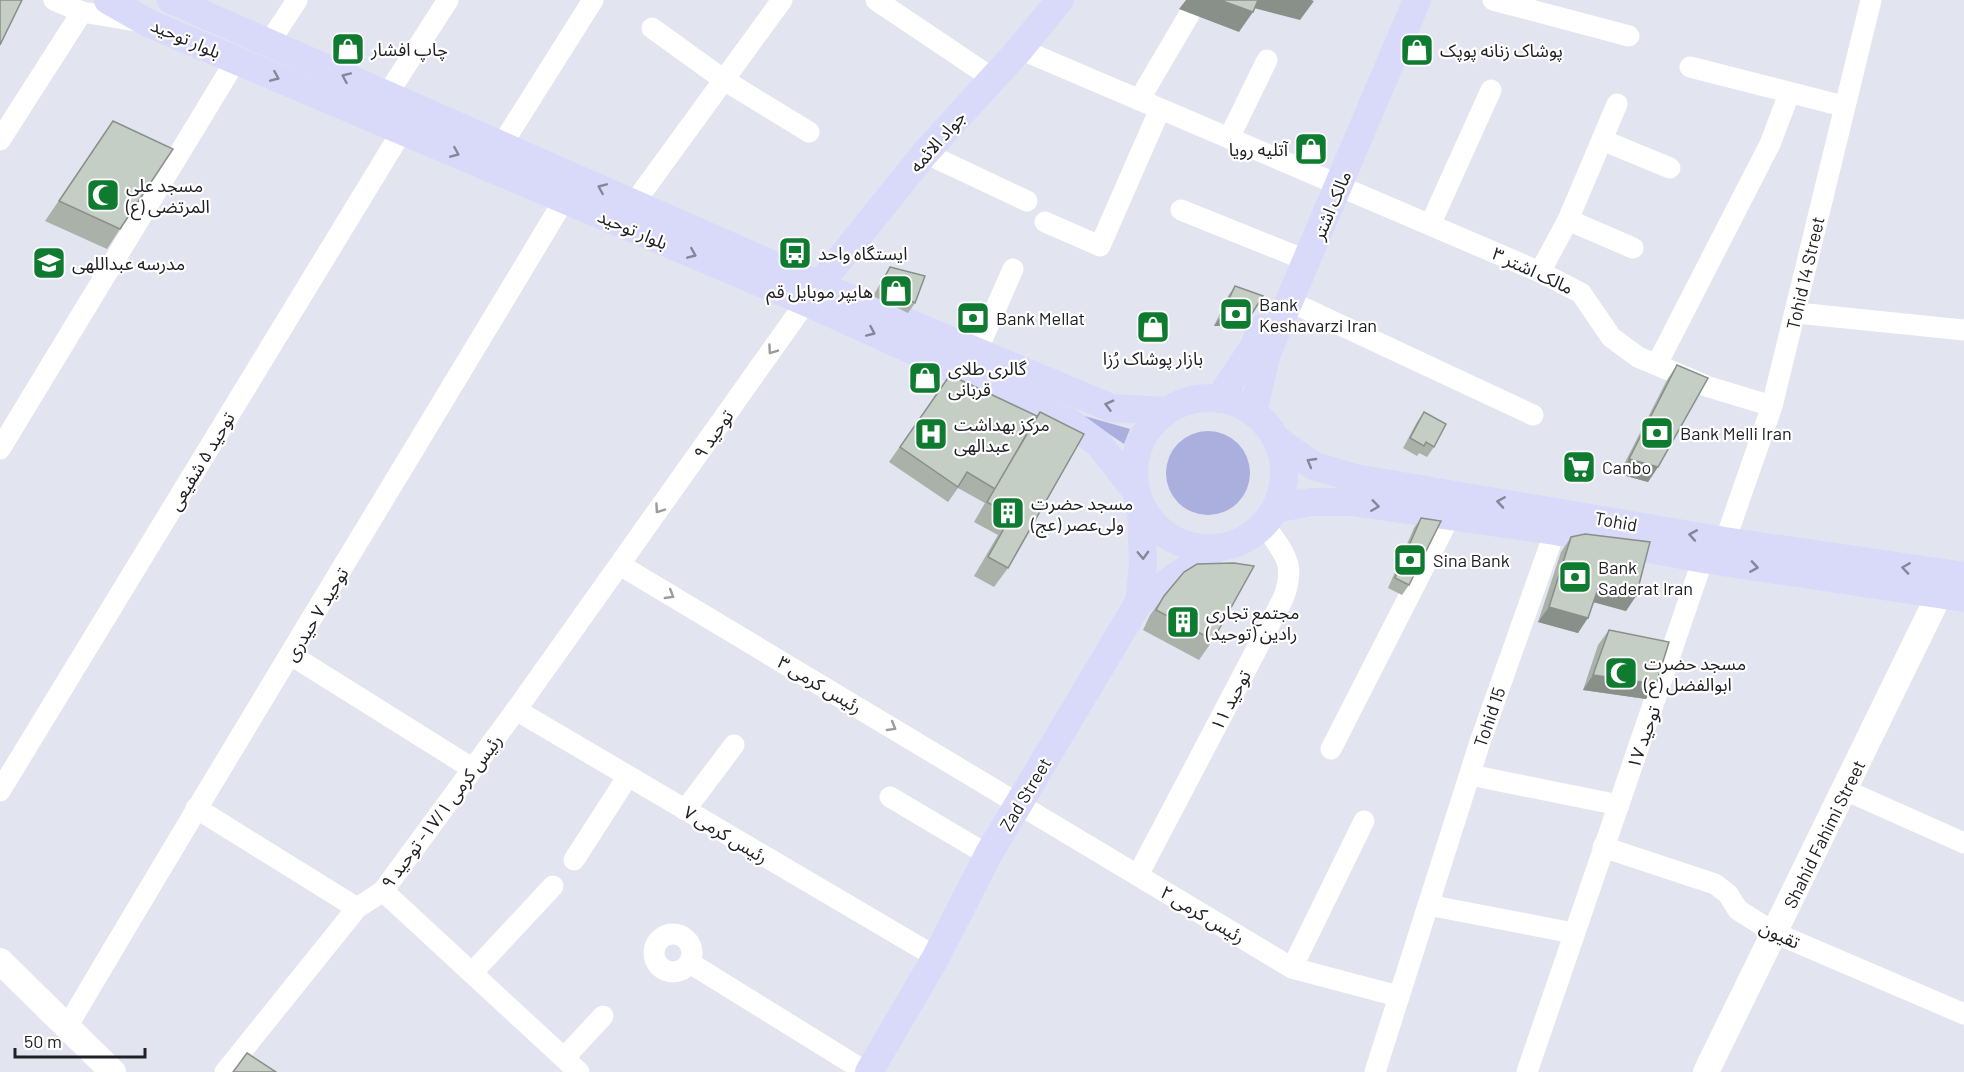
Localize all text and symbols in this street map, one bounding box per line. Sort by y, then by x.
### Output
street label: بلوار توحید [147,13,224,64]
shop icon: چاپ افشار [330,31,366,67]
shop icon: پوشاک زنانه پوپک [1399,32,1435,68]
place label: چاپ افشار [370,38,448,62]
place label: پوشاک زنانه پوپک [1440,39,1563,62]
one-way arrow [269,70,280,82]
one-way arrow [341,72,352,84]
street label: جواد الائمه [904,106,970,177]
shop icon: آتلیه رویا [1293,131,1329,167]
place label: آتلیه رویا [1229,138,1289,161]
one-way arrow [449,146,460,158]
street label: مالک اشتر [1306,167,1356,244]
place label: مسجد علی المرتضی (ع) [125,174,210,221]
mosque icon: مسجد علی المرتضی (ع) [85,177,121,213]
one-way arrow [597,183,608,195]
street label: بلوار توحید [594,204,671,255]
street label: Tohid 14 Street [1781,214,1829,332]
bus stop icon: ایستگاه واحد [777,235,813,271]
place label: ایستگاه واحد [818,242,907,264]
street label: مالک اشتر ۳ [1489,242,1577,299]
school or university icon: مدرسه عبداللهی [31,245,67,281]
one-way arrow [686,247,697,259]
place label: مدرسه عبداللهی [72,252,185,275]
shop icon: هایپر موبایل قم [878,273,914,309]
place label: هایپر موبایل قم [766,280,873,305]
place label: Bank Keshavarzi Iran [1259,293,1377,336]
bank icon: Bank Keshavarzi Iran [1218,296,1254,332]
bank icon: Bank Mellat [955,300,991,336]
place label: Bank Mellat [996,307,1085,329]
shop icon: بازار پوشاک رُزا [1135,309,1171,345]
one-way arrow [865,325,876,337]
one-way arrow [768,343,779,354]
place label: بازار پوشاک رُزا [1103,347,1203,370]
place label: گالری طلای قربانی [948,357,1027,401]
shop icon: گالری طلای قربانی [907,360,943,396]
one-way arrow [1104,400,1114,413]
street label: توحید ۹ [688,405,739,463]
street label: توحید ۵ شفیعی [163,408,240,515]
place label: مرکز بهداشت عبدالهی [954,413,1050,457]
bank icon: Bank Melli Iran [1639,415,1675,451]
hospital icon: مرکز بهداشت عبدالهی [913,416,949,452]
place label: Bank Melli Iran [1680,422,1792,444]
supermarket icon: Canbo [1561,449,1597,485]
place label: Canbo [1602,456,1651,478]
one-way arrow [1307,458,1317,469]
place label: مسجد حضرت ولی‌عصر (عج) [1030,492,1133,538]
building icon: مسجد حضرت ولی‌عصر (عج) [990,495,1026,531]
one-way arrow [1496,496,1505,508]
one-way arrow [1370,499,1379,511]
one-way arrow [655,503,666,514]
street label: Tohid [1593,506,1639,536]
one-way arrow [1688,529,1698,542]
bank icon: Sina Bank [1392,542,1428,578]
place label: Sina Bank [1433,549,1510,571]
one-way arrow [1136,550,1149,559]
place label: Bank Saderat Iran [1598,556,1693,599]
bank icon: Bank Saderat Iran [1557,559,1593,595]
one-way arrow [1749,560,1758,572]
one-way arrow [1902,562,1911,574]
street label: توحید ۷ حیدری [279,563,353,665]
one-way arrow [664,587,674,599]
place label: مجتمع تجاری رادین (توحید) [1205,601,1300,645]
building icon: مجتمع تجاری رادین (توحید) [1165,604,1201,640]
street label: رئیس کرمی ۳ [773,650,866,719]
place label: مسجد حضرت ابوالفضل (ع) [1643,652,1746,699]
mosque icon: مسجد حضرت ابوالفضل (ع) [1603,655,1639,691]
street label: توحید ۱۱ [1205,666,1256,734]
street label: Tohid 15 [1468,684,1510,750]
street label: توحید ۱۷ [1622,703,1665,772]
one-way arrow [886,720,896,732]
street label: رئیس کرمی ۱۷/۱- توحید ۹ [376,729,507,893]
street label: Zad Street [995,753,1055,835]
street label: Shahid Fahimi Street [1778,756,1870,912]
street label: رئیس کرمی ۷ [679,800,772,869]
street label: رئیس کرمی ۲ [1156,880,1249,949]
street label: تقیون [1756,915,1804,954]
scale bar [15,1021,146,1059]
text: 50 m [24,1030,62,1052]

